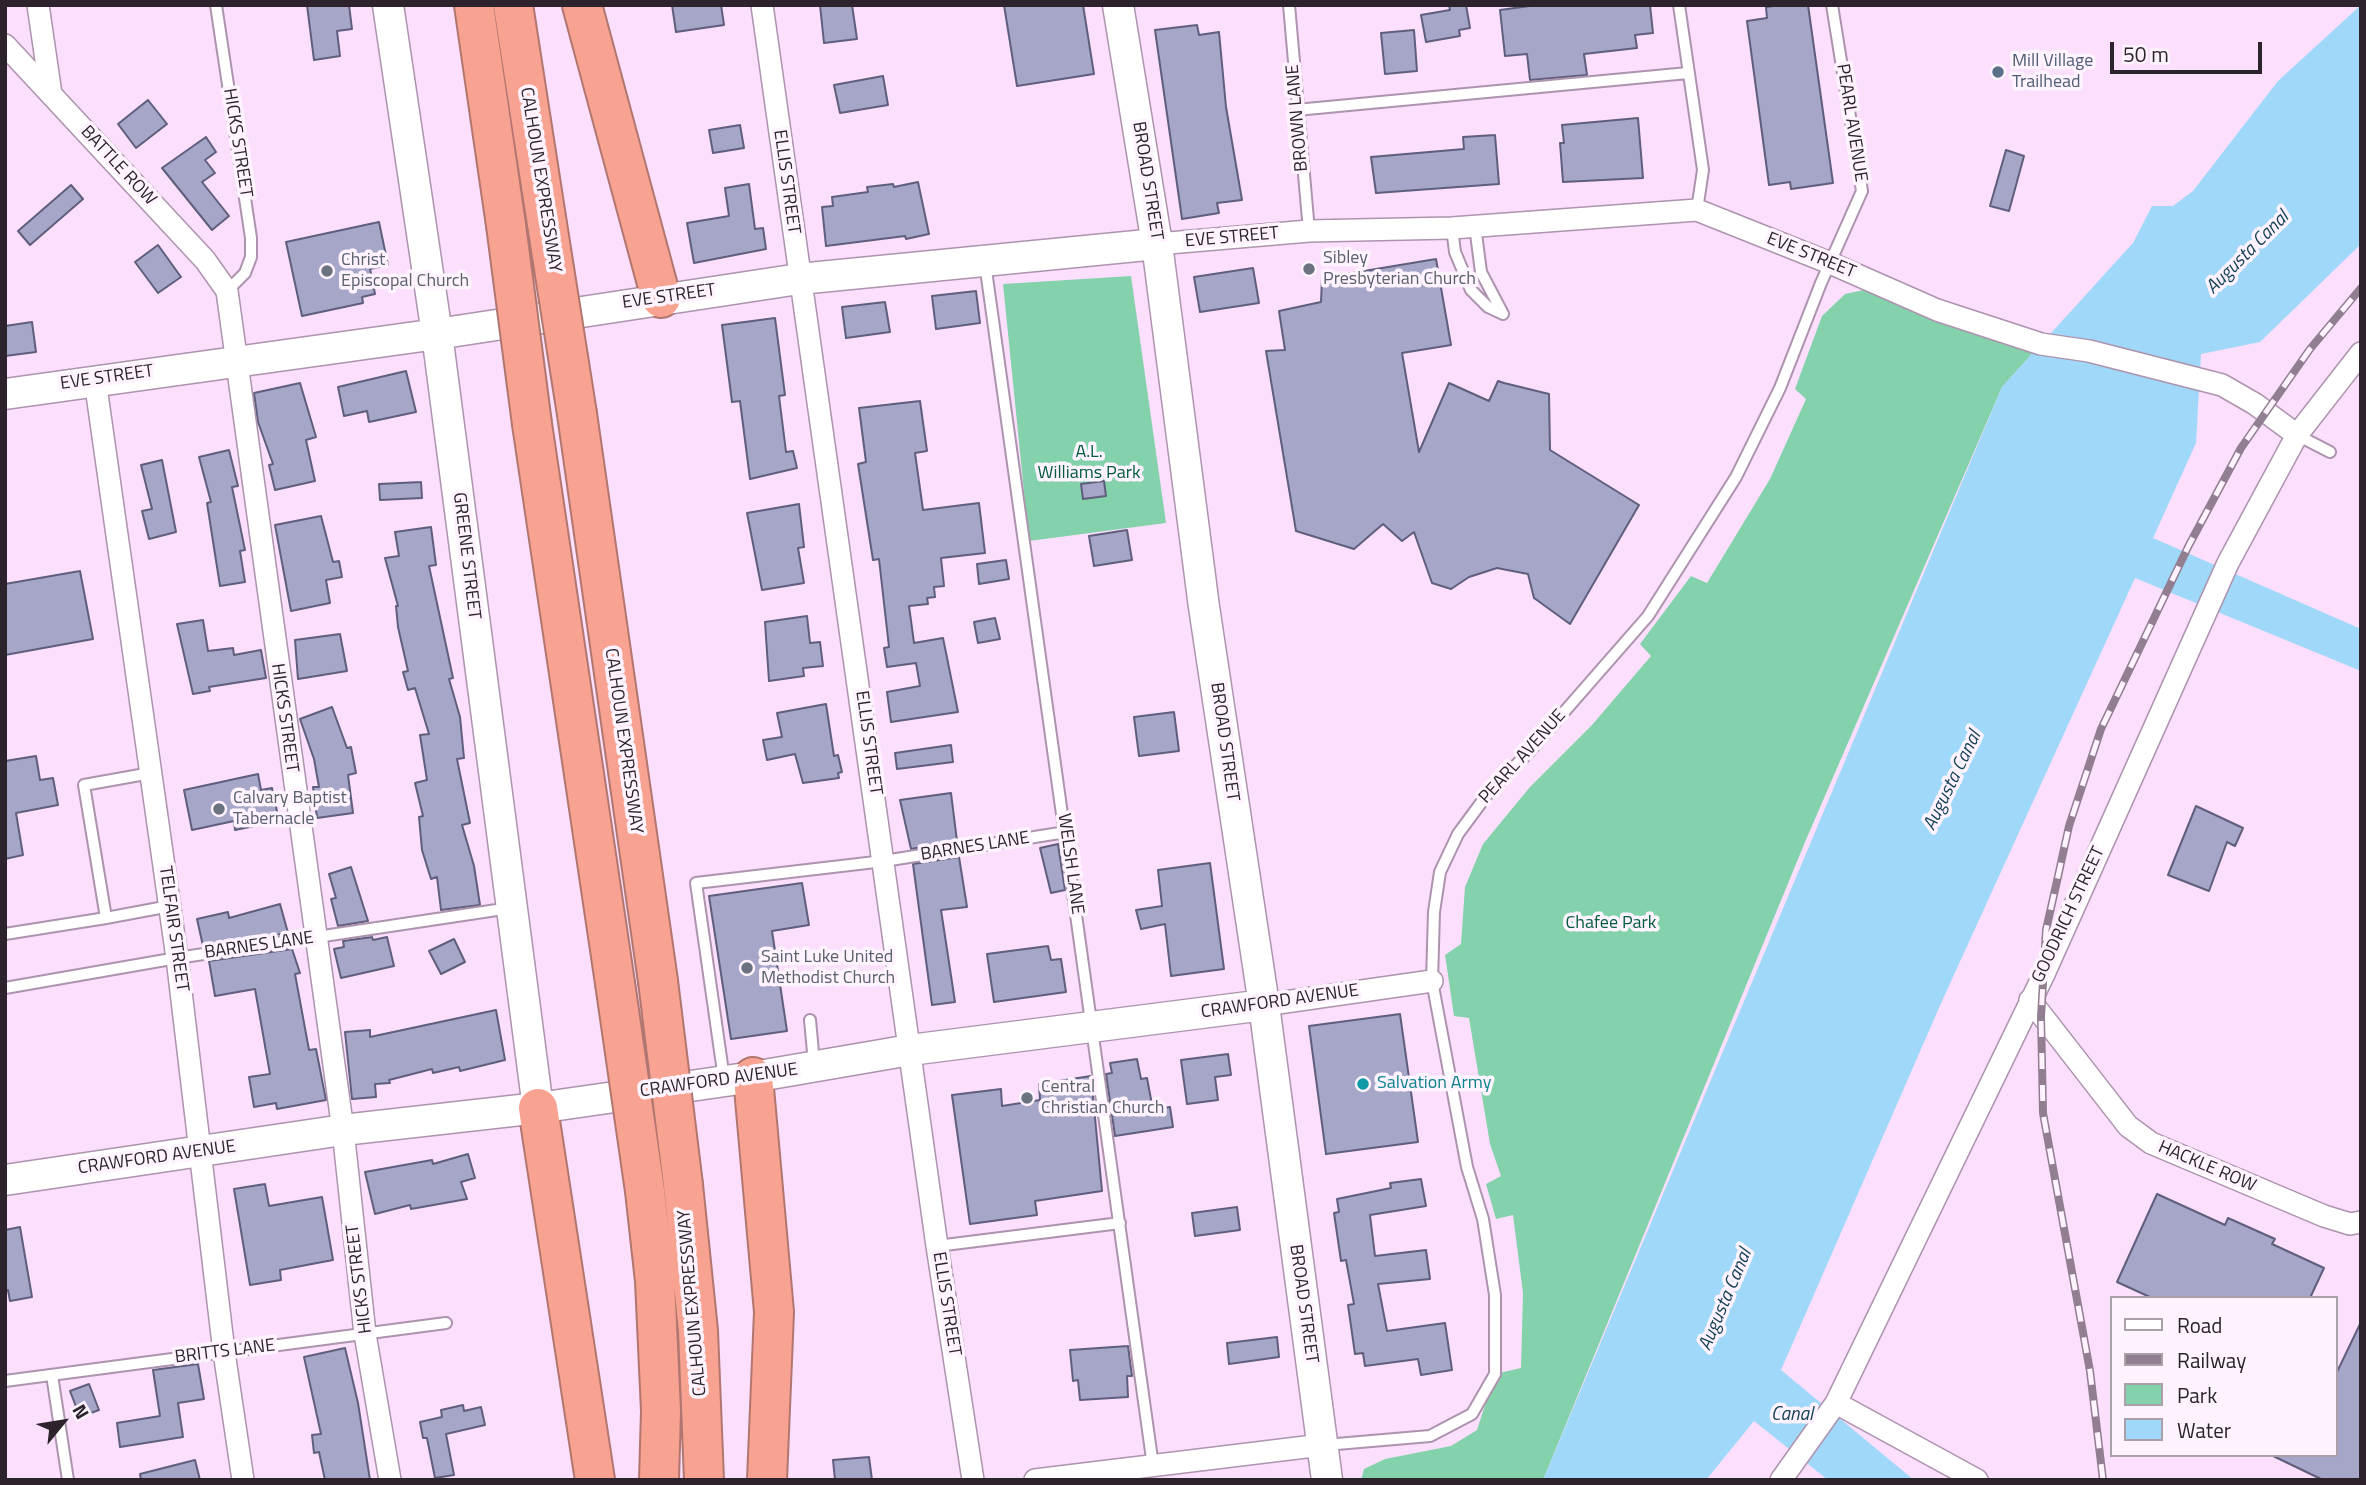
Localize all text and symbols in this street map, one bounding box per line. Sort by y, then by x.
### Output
scale bar [2114,28,2266,72]
text: 50 m [2123,38,2169,70]
place label: Mill Village Trailhead [2012,51,2093,94]
street label: PEARL AVENUE [1831,62,1871,184]
street label: BROWN LANE [1283,63,1313,173]
marker: Mill Village Trailhead [1990,64,2006,80]
street label: CALHOUN EXPRESSWAY [515,86,565,274]
street label: HICKS STREET [218,87,256,199]
street label: BROAD STREET [1127,120,1167,242]
street label: BATTLE ROW [76,122,160,210]
street label: ELLIS STREET [768,128,804,236]
water label: Augusta Canal [2202,207,2294,299]
street label: EVE STREET [1184,223,1280,253]
street label: EVE STREET [1763,228,1859,284]
place label: Sibley Presbyterian Church [1323,248,1476,290]
place label: Christ Episcopal Church [341,250,469,292]
marker: Sibley Presbyterian Church [1301,261,1317,277]
marker: Christ Episcopal Church [319,263,335,279]
street label: EVE STREET [621,280,717,314]
street label: EVE STREET [59,361,155,395]
park label: A.L. Williams Park [1038,442,1140,484]
street label: GREENE STREET [447,491,485,621]
street label: CALHOUN EXPRESSWAY [599,647,647,835]
street label: HICKS STREET [266,662,302,774]
street label: BROAD STREET [1205,681,1243,803]
street label: ELLIS STREET [850,689,886,797]
street label: PEARL AVENUE [1475,705,1571,809]
water label: Augusta Canal [1919,727,1987,835]
place label: Calvary Baptist Tabernacle [233,788,347,830]
marker: Calvary Baptist Tabernacle [211,801,227,817]
street label: WELSH LANE [1052,812,1088,916]
street label: BARNES LANE [919,828,1031,866]
street label: GOODRICH STREET [2028,844,2110,986]
street label: TELFAIR STREET [153,865,193,993]
park label: Chafee Park [1566,913,1656,935]
street label: BARNES LANE [203,928,315,964]
place label: Saint Luke United Methodist Church [761,947,895,990]
marker: Saint Luke United Methodist Church [739,960,755,976]
street label: CRAWFORD AVENUE [1200,980,1360,1024]
street label: CRAWFORD AVENUE [639,1059,799,1103]
place label: Salvation Army [1377,1073,1491,1095]
marker: Salvation Army [1355,1076,1371,1092]
place label: Central Christian Church [1041,1077,1164,1120]
marker: Central Christian Church [1019,1090,1035,1106]
street label: CRAWFORD AVENUE [77,1136,237,1180]
street label: HACKLE ROW [2155,1137,2259,1197]
street label: CALHOUN EXPRESSWAY [674,1209,712,1397]
street label: HICKS STREET [343,1223,377,1335]
street label: BROAD STREET [1284,1243,1322,1365]
water label: Augusta Canal [1694,1246,1758,1354]
street label: ELLIS STREET [927,1250,965,1358]
legend [2110,1296,2338,1457]
text: Road [2177,1309,2222,1341]
street label: BRITTS LANE [174,1335,276,1369]
text: Railway [2177,1344,2246,1376]
text: Park [2177,1379,2217,1411]
north arrow [28,1387,98,1457]
text: N [66,1398,97,1424]
water label: Canal [1771,1404,1813,1426]
text: Water [2177,1414,2231,1446]

